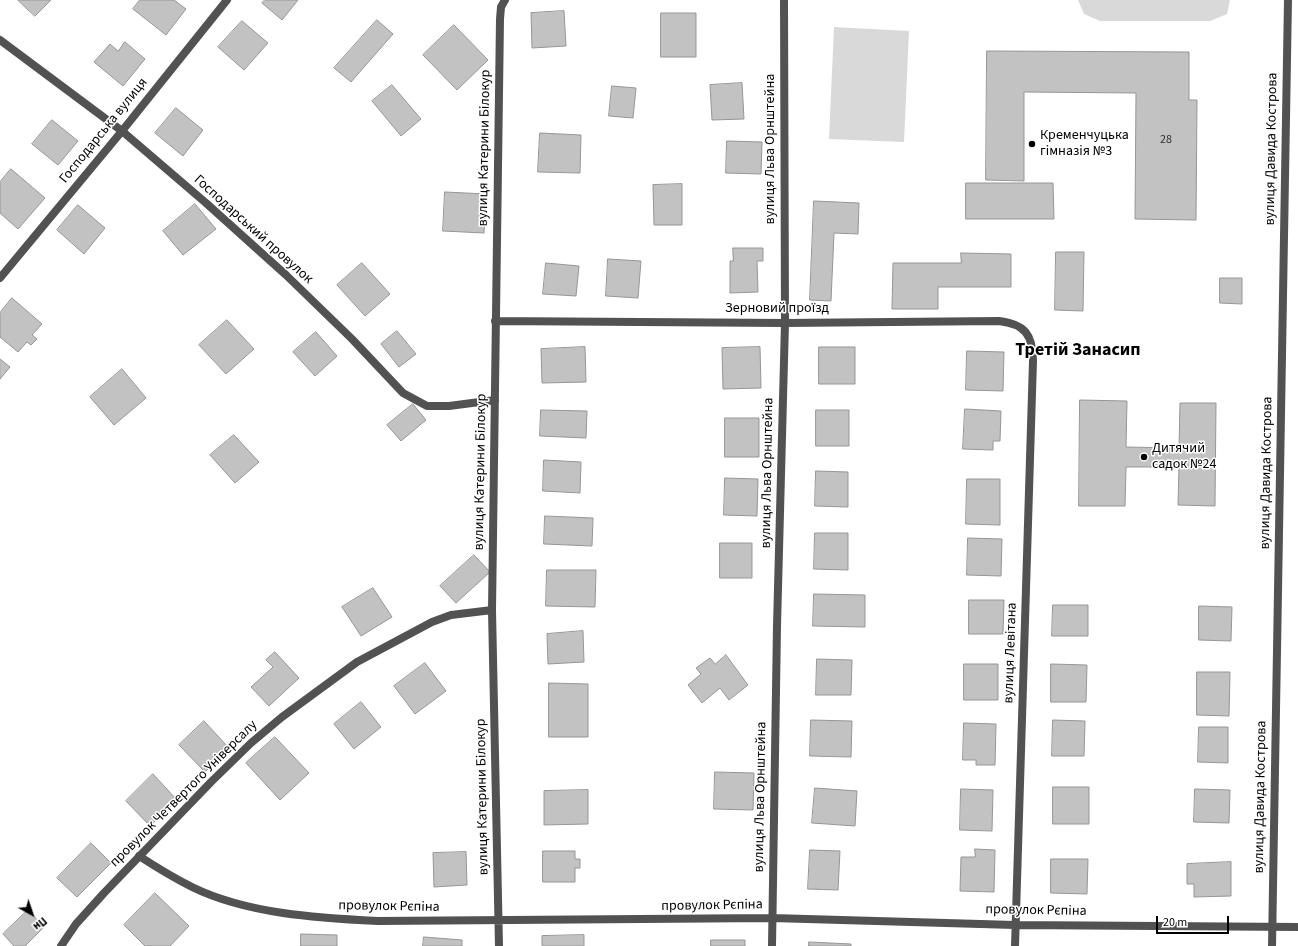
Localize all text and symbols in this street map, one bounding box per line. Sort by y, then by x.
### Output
street label: вулиця Катерини Білокур [475,70,495,226]
street label: вулиця Давида Кострова [1262,72,1282,226]
street label: вулиця Льва Орнштейна [763,74,779,224]
street label: Господарська вулиця [56,75,152,187]
place label: Кременчуцька гімназія №3 [1040,128,1129,160]
house number: 28 [1160,133,1172,147]
marker: Кременчуцька гімназія №3 [1027,139,1037,149]
street label: Господарський провулок [190,172,316,288]
street label: Зерновий проїзд [725,301,829,317]
district label: Третій Занасип [1015,340,1141,362]
street label: вулиця Катерини Білокур [471,394,491,550]
street label: вулиця Давида Кострова [1257,396,1277,550]
street label: вулиця Льва Орнштейна [758,397,778,549]
place label: Дитячий садок №24 [1152,441,1216,474]
marker: Дитячий садок №24 [1139,452,1149,462]
street label: вулиця Левітана [1001,602,1021,704]
street label: провулок Четвертого Універсалу [107,717,261,871]
street label: вулиця Катерини Білокур [473,719,493,875]
street label: вулиця Давида Кострова [1251,720,1271,874]
street label: вулиця Льва Орнштейна [751,721,771,873]
north arrow [12,894,52,934]
street label: провулок Рєпіна [661,897,763,915]
street label: провулок Рєпіна [338,898,440,916]
street label: провулок Рєпіна [985,902,1087,920]
scale bar [1158,908,1231,934]
text: Пн [30,913,50,934]
text: 20 m [1163,914,1187,931]

